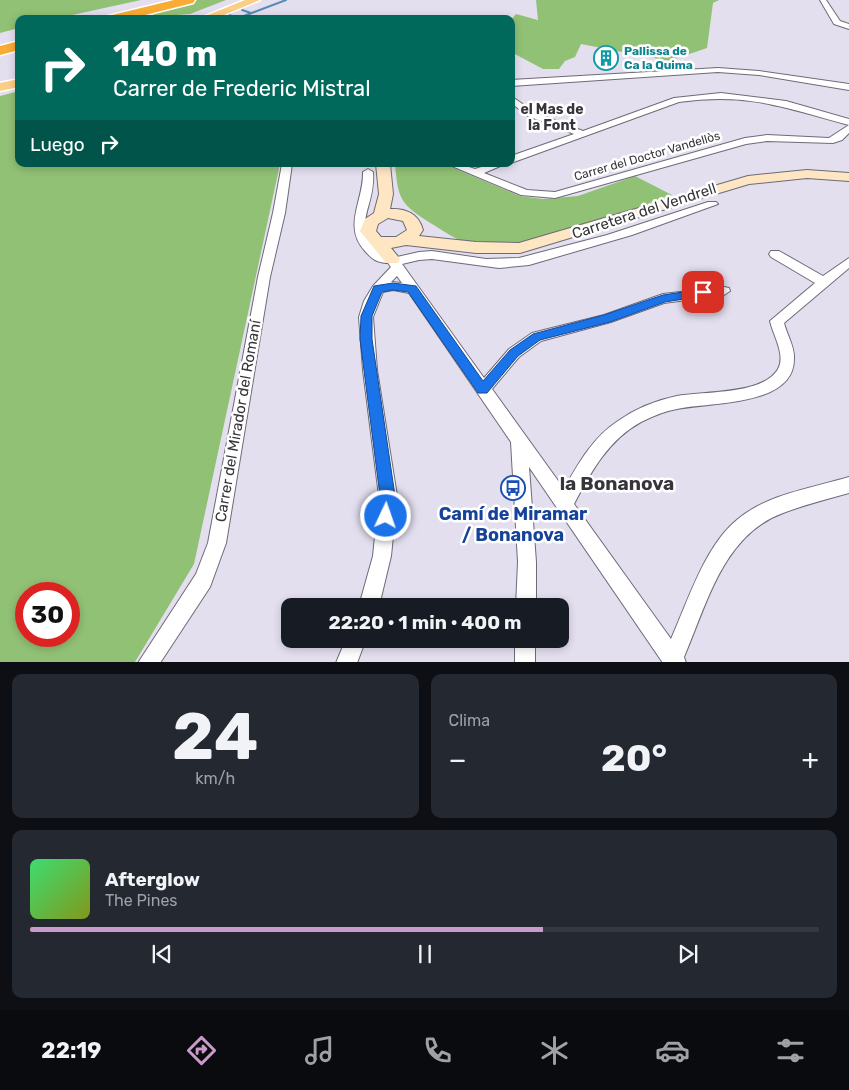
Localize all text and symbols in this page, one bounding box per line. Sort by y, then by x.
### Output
text: 140 m [113,33,218,75]
icon: right [30,35,95,100]
place label: Pallissa de Ca la Quima [624,44,693,72]
building icon: Pallissa de Ca la Quima [593,45,619,71]
text: Carrer de Frederic Mistral [113,75,371,102]
district label: el Mas de la Font [520,101,584,134]
street label: Carrer del Doctor Vandellòs [572,128,722,184]
icon: right [95,130,123,158]
text: Luego [30,133,85,156]
street label: Carretera del Vendrell [570,179,718,243]
pin [682,271,724,313]
icon: arrive [689,278,717,306]
street label: Carrer del Mirador del Romaní [211,317,265,523]
district label: la Bonanova [560,472,674,495]
bus stop icon: Camí de Miramar / Bonanova [500,475,526,501]
position arrow [359,489,411,541]
place label: Camí de Miramar / Bonanova [439,503,587,546]
speed limit sign: 30 [15,582,80,647]
text: 22:20 · 1 min · 400 m [328,611,522,634]
text: 24 [172,698,258,775]
text: Clima [449,711,490,730]
text: 20° [601,735,667,781]
text: − [449,743,467,776]
text: + [802,743,819,776]
text: km/h [195,769,235,788]
text: Afterglow [105,868,200,891]
text: The Pines [105,891,178,910]
icon: previous [148,940,176,968]
icon: pause [411,940,439,968]
icon: next [674,940,702,968]
icon: directions [184,1033,219,1068]
icon: music [302,1033,337,1068]
icon: phone [420,1033,455,1068]
icon: climate [537,1033,572,1068]
icon: car [655,1033,690,1068]
icon: filters [773,1033,808,1068]
text: 22:19 [41,1037,101,1064]

